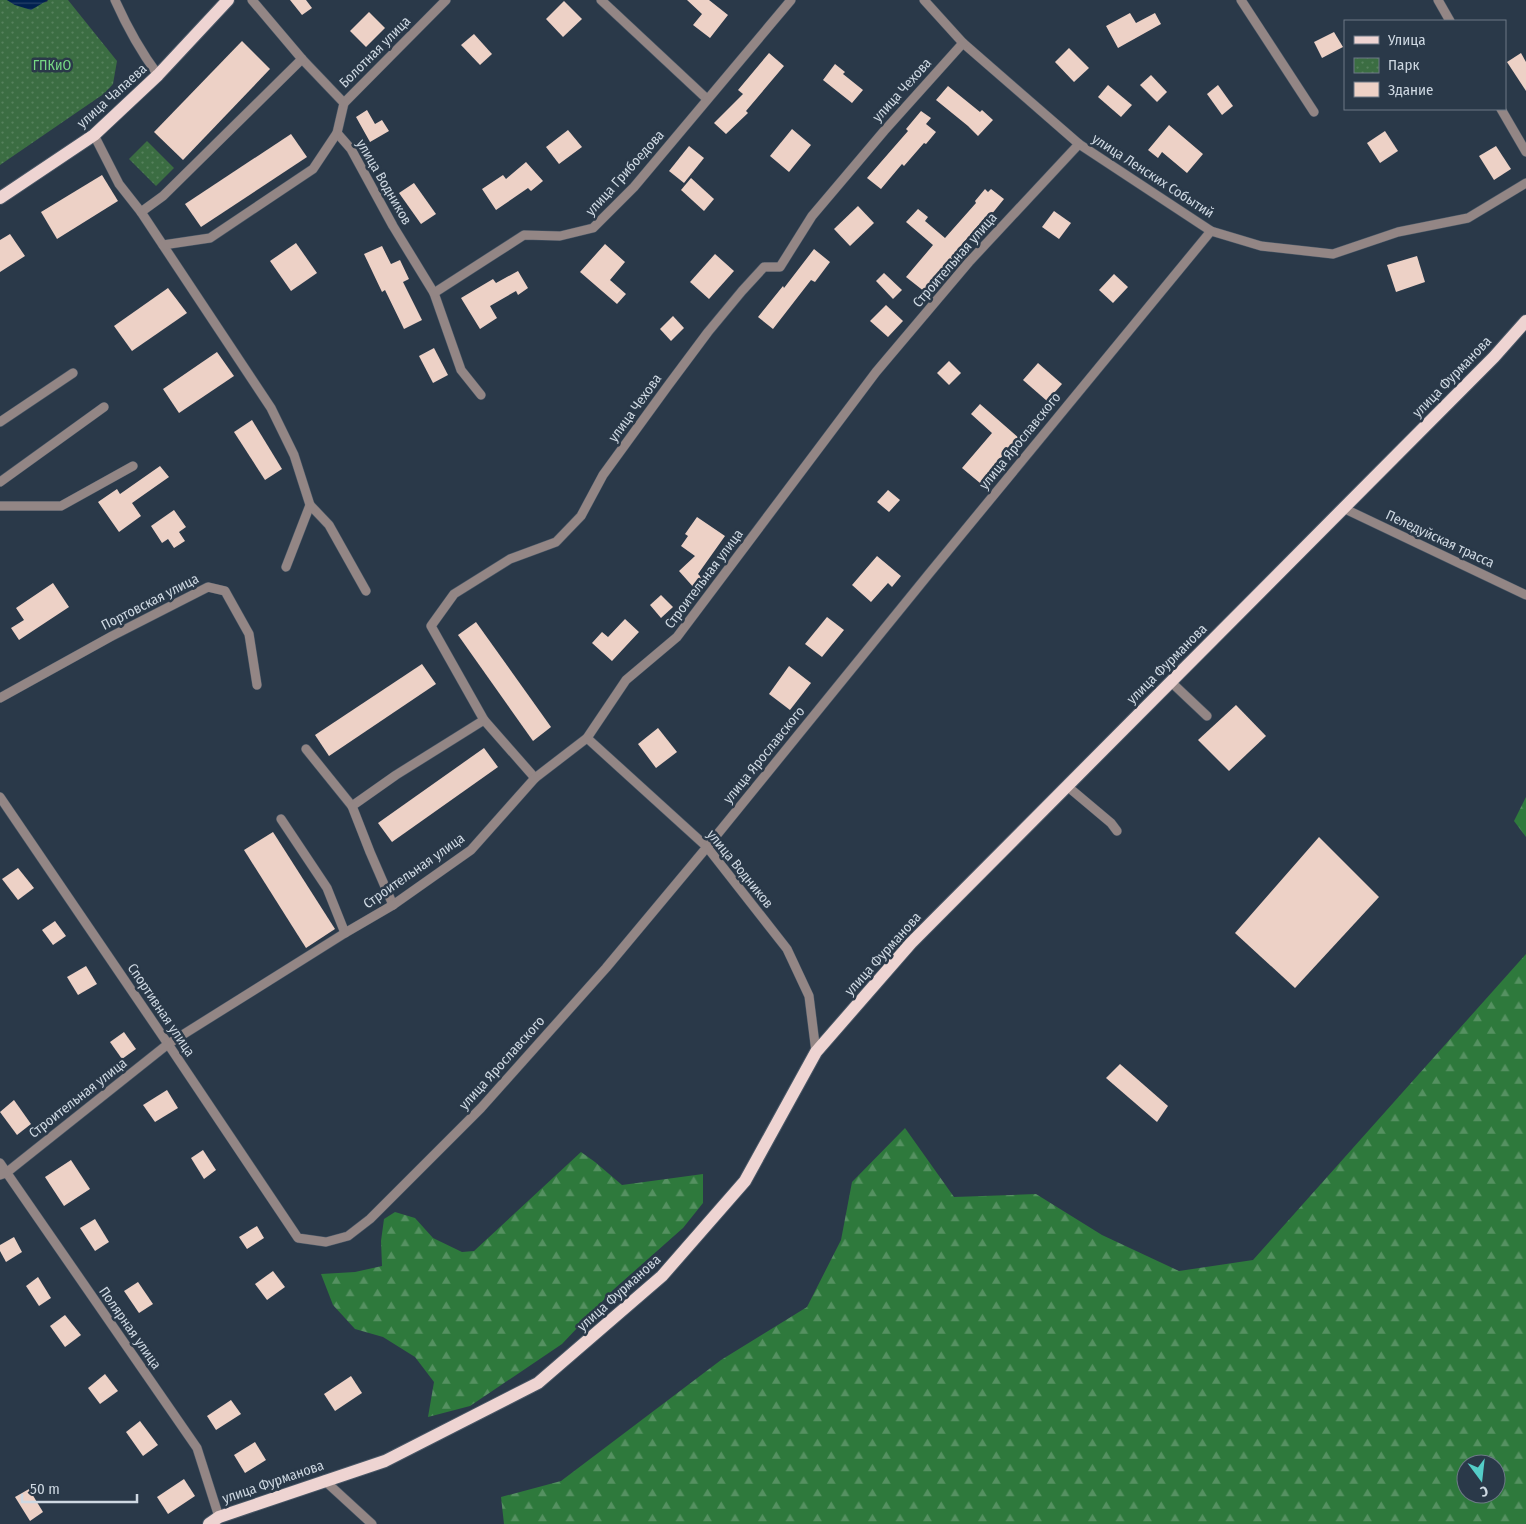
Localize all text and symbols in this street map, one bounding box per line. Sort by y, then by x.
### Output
street label: Болотная улица [336,13,414,91]
legend [1344,20,1506,110]
text: Улица [1387,31,1426,49]
street label: улица Чехова [869,55,935,125]
text: Парк [1388,56,1419,74]
park label: ГПКиО [33,57,72,74]
street label: улица Чапаева [74,60,150,132]
text: Здание [1388,81,1434,99]
street label: улица Грибоедова [582,127,668,219]
street label: улица Ленских Событий [1089,130,1217,222]
street label: улица Водников [353,136,415,228]
street label: Строительная улица [909,209,1001,311]
street label: улица Фурманова [1409,333,1495,421]
street label: улица Чехова [605,371,665,445]
street label: улица Ярославского [976,389,1064,493]
street label: Пеледуйская трасса [1383,506,1497,572]
street label: Строительная улица [661,526,747,632]
street label: Портовская улица [98,570,202,634]
street label: улица Фурманова [1123,620,1211,708]
street label: улица Ярославского [720,703,808,807]
street label: улица Водников [703,826,777,912]
street label: Строительная улица [360,830,468,912]
street label: улица Фурманова [841,909,925,999]
street label: Спортивная улица [124,960,199,1060]
street label: улица Ярославского [455,1013,549,1113]
street label: Строительная улица [26,1054,131,1142]
street label: улица Фурманова [574,1251,664,1335]
street label: Полярная улица [95,1283,165,1373]
north arrow [1456,1454,1506,1504]
street label: улица Фурманова [220,1457,326,1507]
scale bar [22,1472,138,1504]
text: 50 m [30,1480,60,1498]
text: С [1478,1482,1490,1500]

